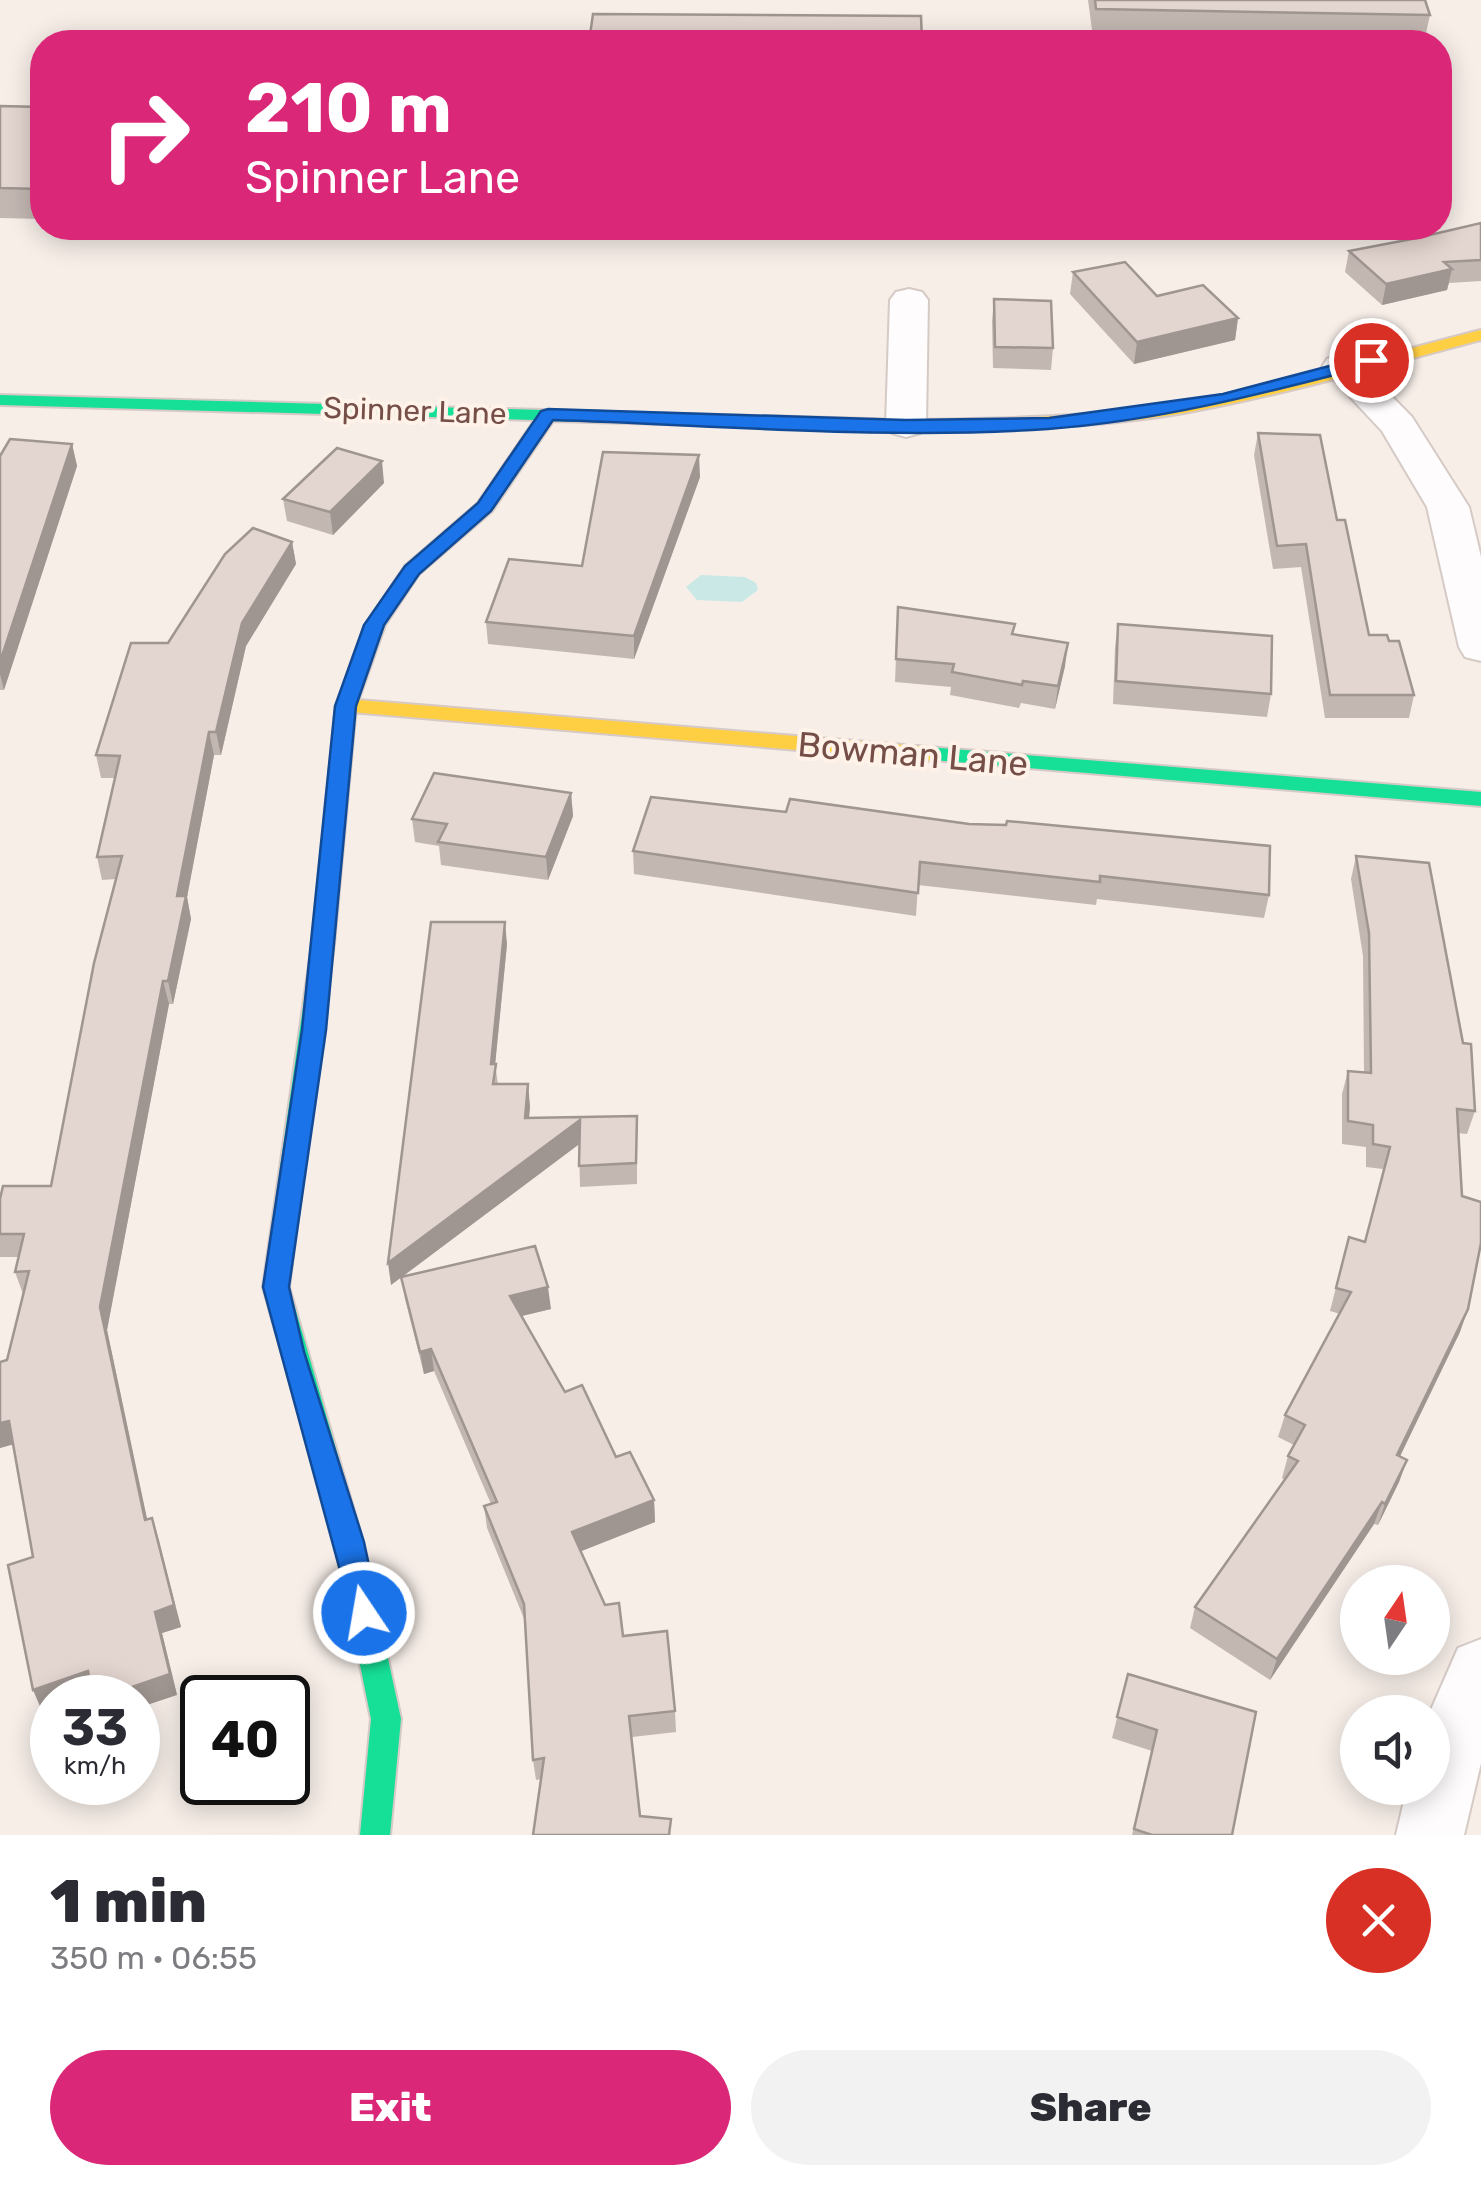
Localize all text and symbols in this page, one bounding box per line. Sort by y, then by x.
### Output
text: 210 m [245,67,452,150]
icon: right [80,70,210,200]
text: Spinner Lane [245,151,520,204]
pin [1329,318,1414,403]
icon: arrive [1344,333,1399,388]
street label: Spinner Lane [323,390,507,432]
street label: Bowman Lane [796,723,1030,785]
position arrow [312,1561,416,1665]
north arrow [1340,1565,1450,1675]
map controls [1340,1565,1450,1805]
speed limit sign: 40 [180,1675,310,1805]
button: sound [1340,1695,1450,1805]
text: 33 [62,1698,128,1758]
text: km/h [64,1751,126,1780]
text: 1 min [50,1866,207,1937]
button: close [1326,1868,1431,1973]
text: 350 m · 06:55 [50,1939,257,1977]
button: Exit [50,2050,731,2165]
button: Share [751,2050,1431,2165]

